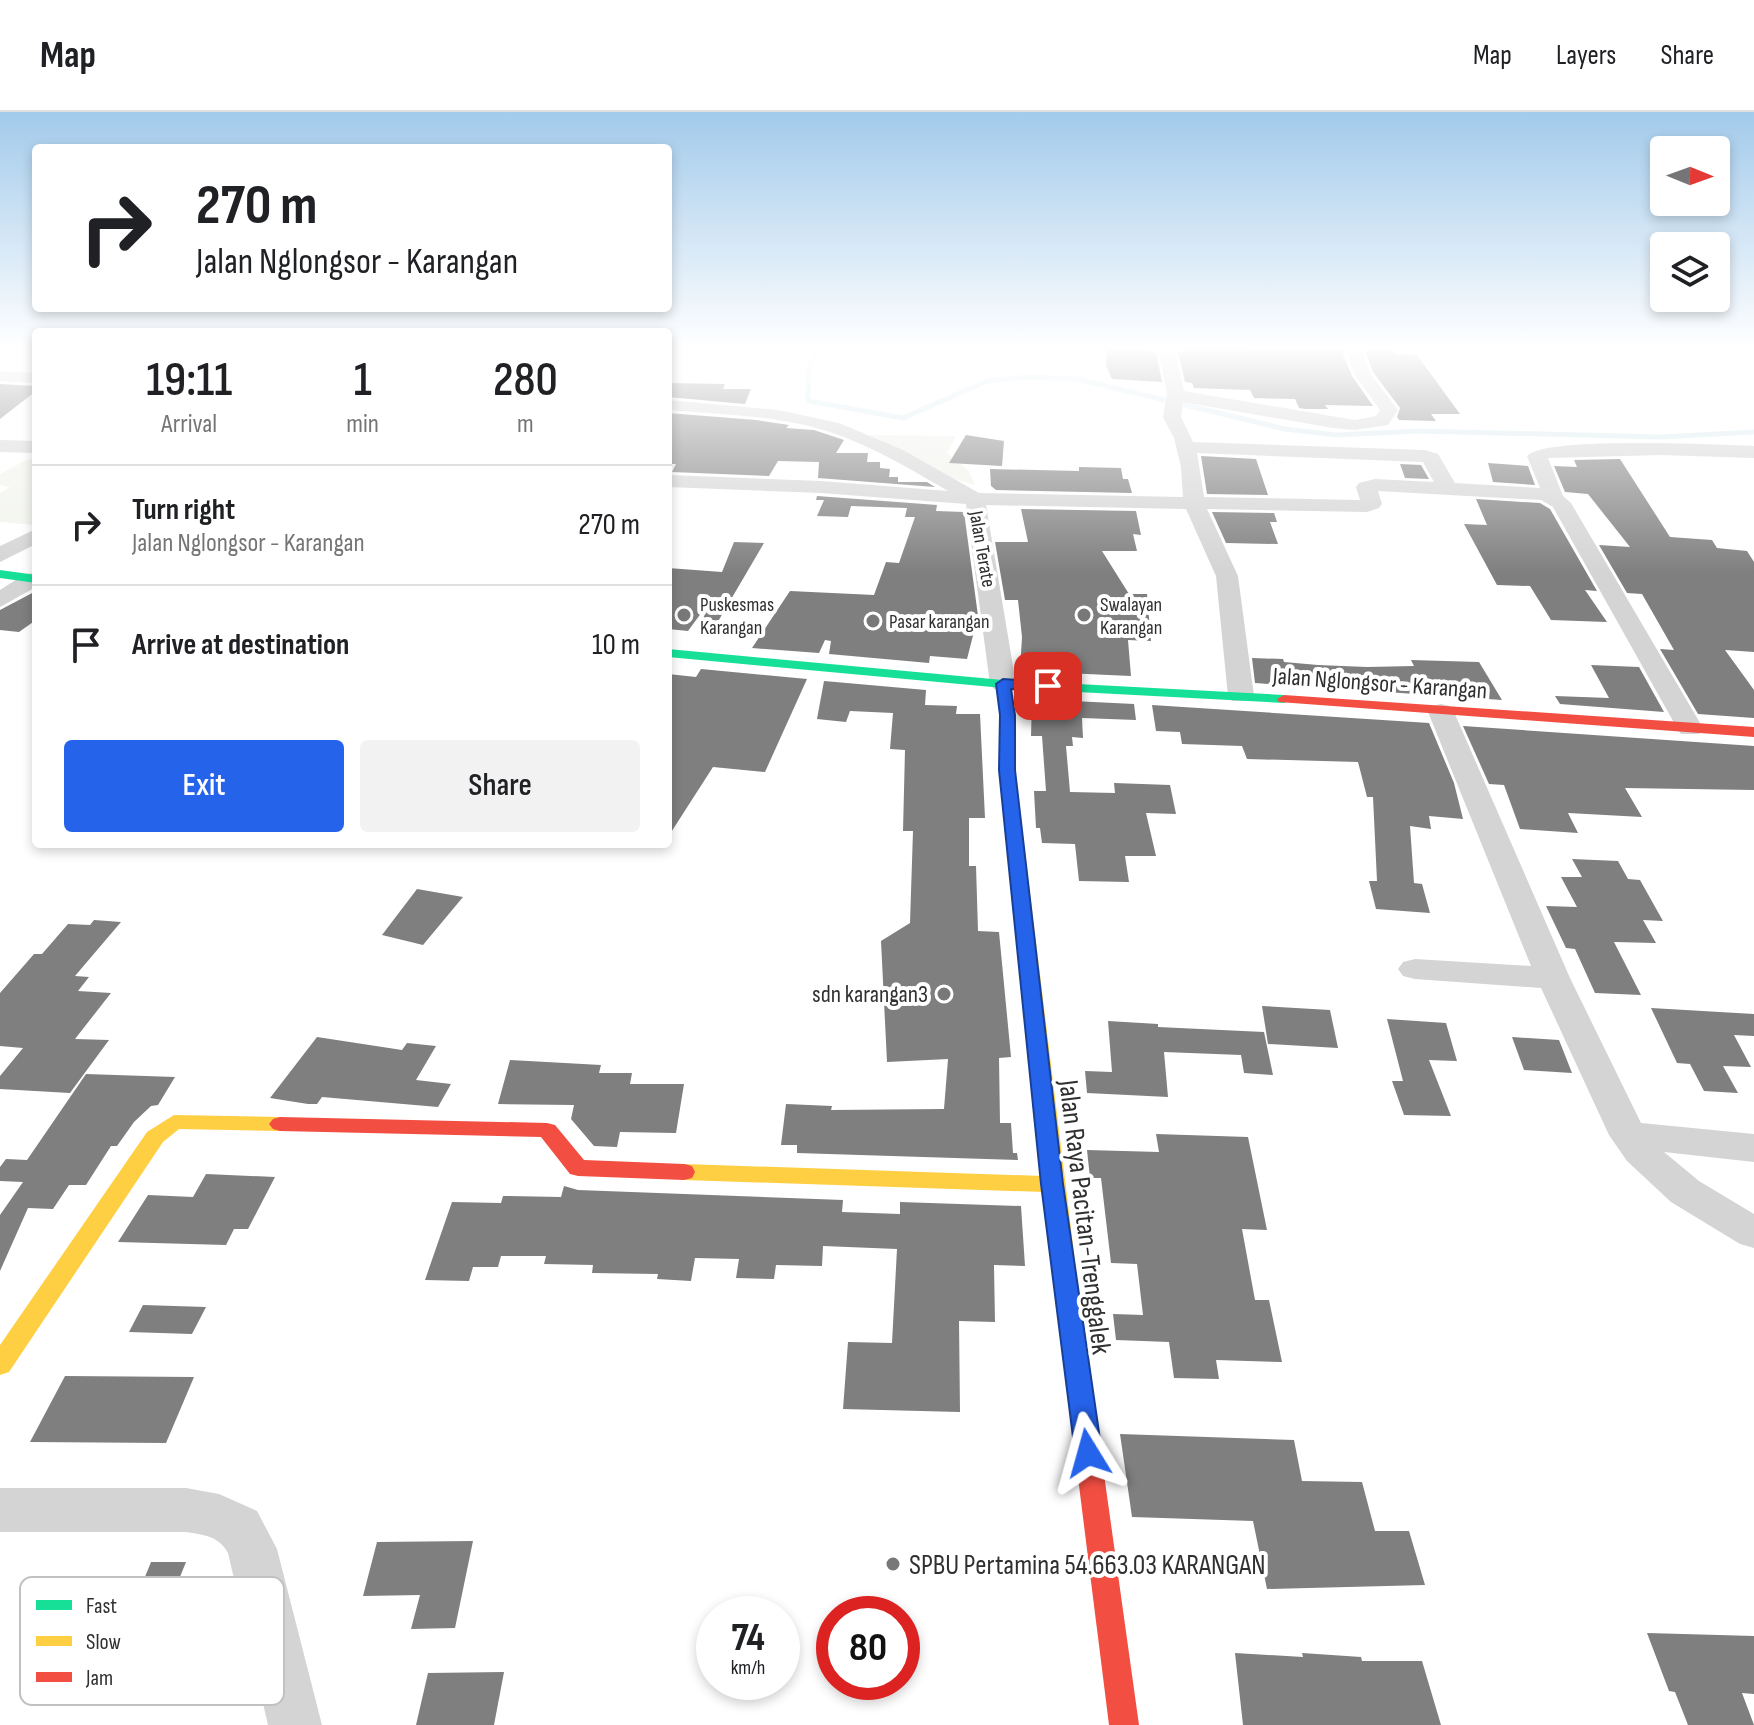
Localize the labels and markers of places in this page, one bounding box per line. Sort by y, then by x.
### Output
place label: Puskesmas Karangan [700,593,774,640]
place label: Swalayan Karangan [1100,593,1162,640]
marker: Puskesmas Karangan [675,606,693,624]
marker: Swalayan Karangan [1075,606,1093,624]
place label: Pasar karangan [889,610,990,634]
marker: Pasar karangan [864,612,882,630]
pin [1014,652,1082,720]
place label: sdn karangan3 [812,980,928,1009]
marker: sdn karangan3 [935,985,953,1003]
place label: SPBU Pertamina 54.663.03 KARANGAN [909,1549,1266,1582]
marker: SPBU Pertamina 54.663.03 KARANGAN [884,1555,902,1573]

